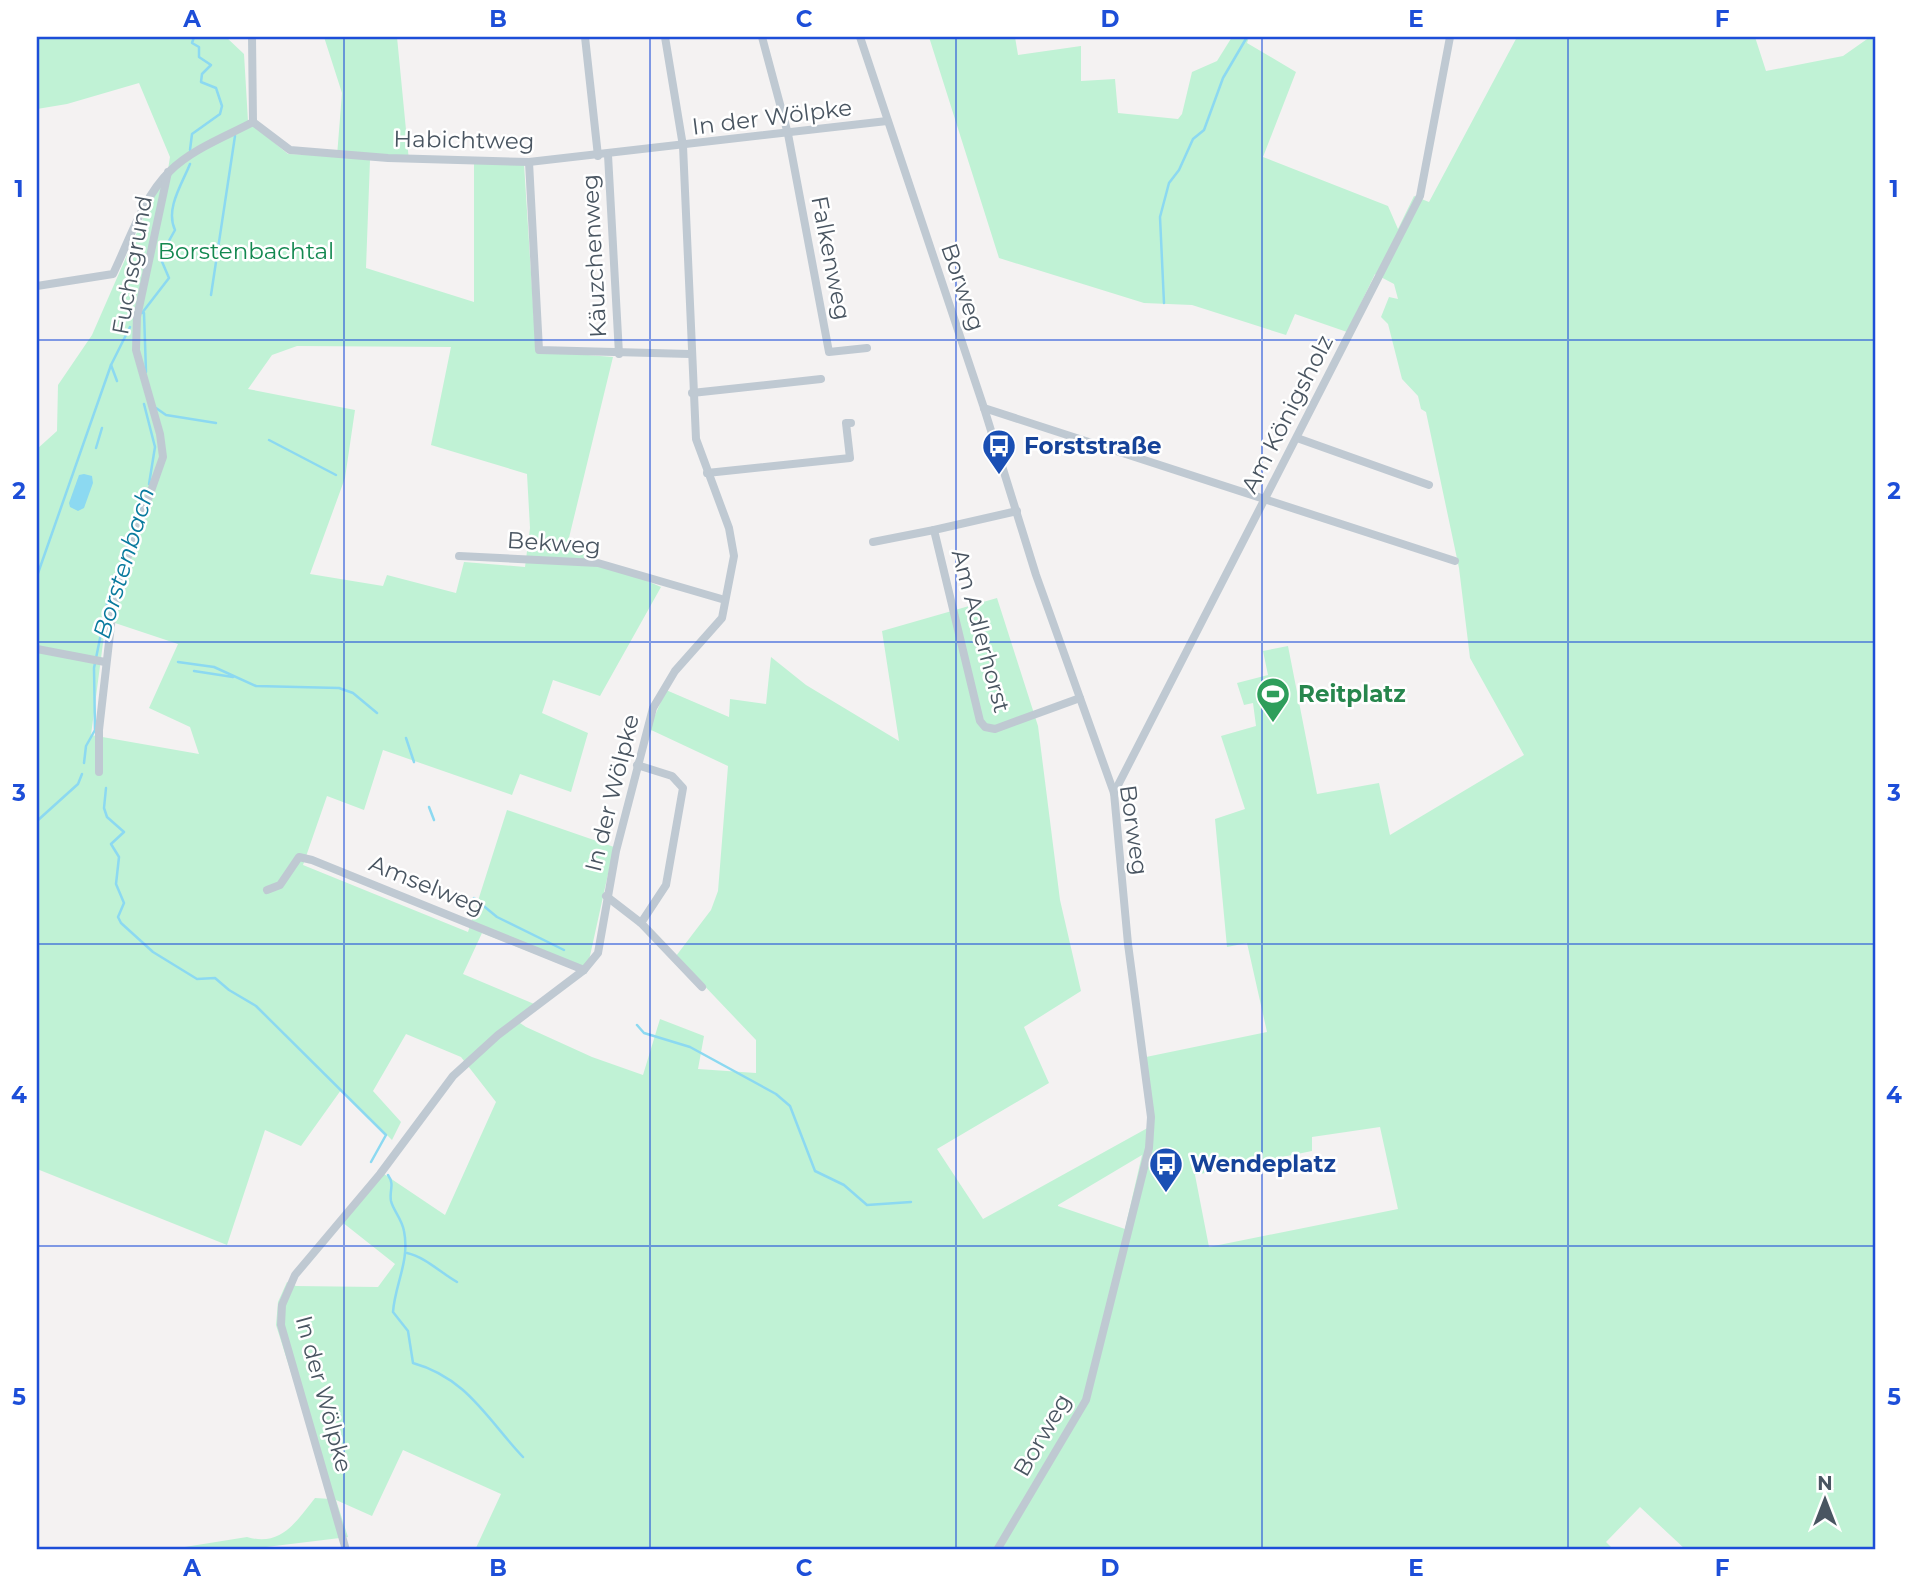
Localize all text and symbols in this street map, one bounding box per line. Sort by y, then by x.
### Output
text: A [182,5,201,33]
text: B [489,5,507,33]
text: C [796,5,813,33]
text: D [1101,5,1120,33]
text: E [1408,5,1424,33]
text: F [1715,5,1730,33]
street label: In der Wölpke [690,93,854,141]
street label: Habichtweg [393,125,535,155]
street label: Käuzchenweg [576,174,612,338]
text: 1 [14,175,24,203]
text: 1 [1889,175,1899,203]
street label: Fuchsgrund [106,193,158,337]
street label: Falkenweg [805,194,857,322]
park label: Borstenbachtal [158,237,334,265]
street label: Borweg [935,239,991,335]
street label: Am Königsholz [1235,330,1339,498]
bus stop icon: Forststraße [980,427,1018,476]
place label: Forststraße [1024,432,1161,460]
text: 2 [12,477,26,505]
text: 2 [1887,477,1901,505]
water label: Borstenbach [87,484,160,642]
street label: Bekweg [506,526,602,560]
street label: Am Adlerhorst [946,546,1016,716]
sports icon: Reitplatz [1254,675,1292,724]
place label: Reitplatz [1298,680,1406,708]
street label: In der Wölpke [579,712,645,874]
text: 3 [11,779,26,807]
text: 3 [1886,779,1901,807]
street label: Borweg [1114,783,1154,877]
street label: Amselweg [365,849,489,921]
text: 4 [11,1081,27,1109]
text: 4 [1886,1081,1902,1109]
bus stop icon: Wendeplatz [1147,1145,1185,1194]
place label: Wendeplatz [1190,1150,1336,1178]
street label: In der Wölpke [290,1313,358,1475]
text: 5 [12,1383,26,1411]
text: 5 [1887,1383,1901,1411]
street label: Borweg [1007,1389,1077,1481]
north arrow [1790,1464,1860,1534]
text: N [1817,1472,1833,1495]
text: A [182,1554,201,1582]
text: B [489,1554,507,1582]
text: C [796,1554,813,1582]
text: D [1101,1554,1120,1582]
text: E [1408,1554,1424,1582]
text: F [1715,1554,1730,1582]

